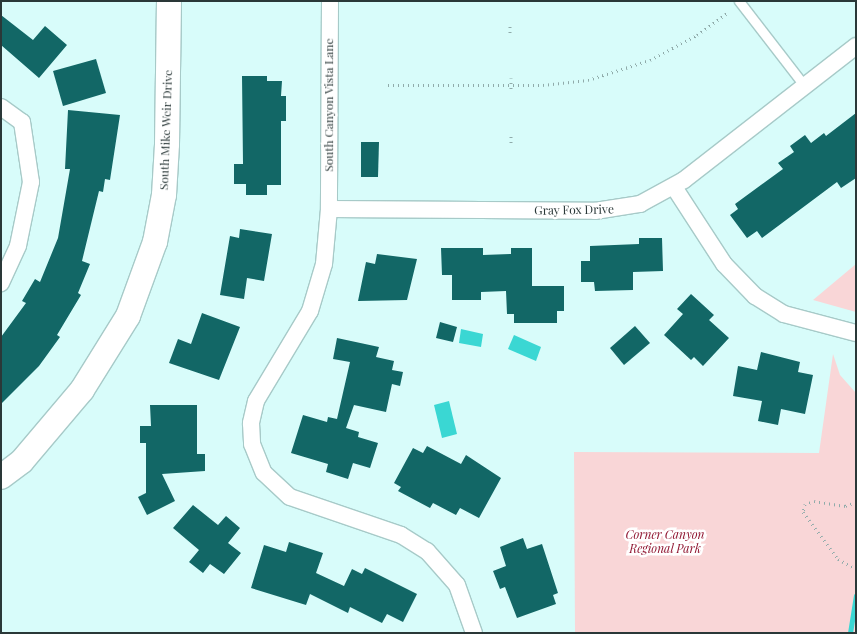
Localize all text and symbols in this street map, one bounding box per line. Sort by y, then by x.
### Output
street label: South Canyon Vista Lane [322,38,336,172]
street label: South Mike Weir Drive [157,69,175,191]
street label: Gray Fox Drive [534,202,614,218]
park label: Corner Canyon Regional Park [625,528,705,556]

